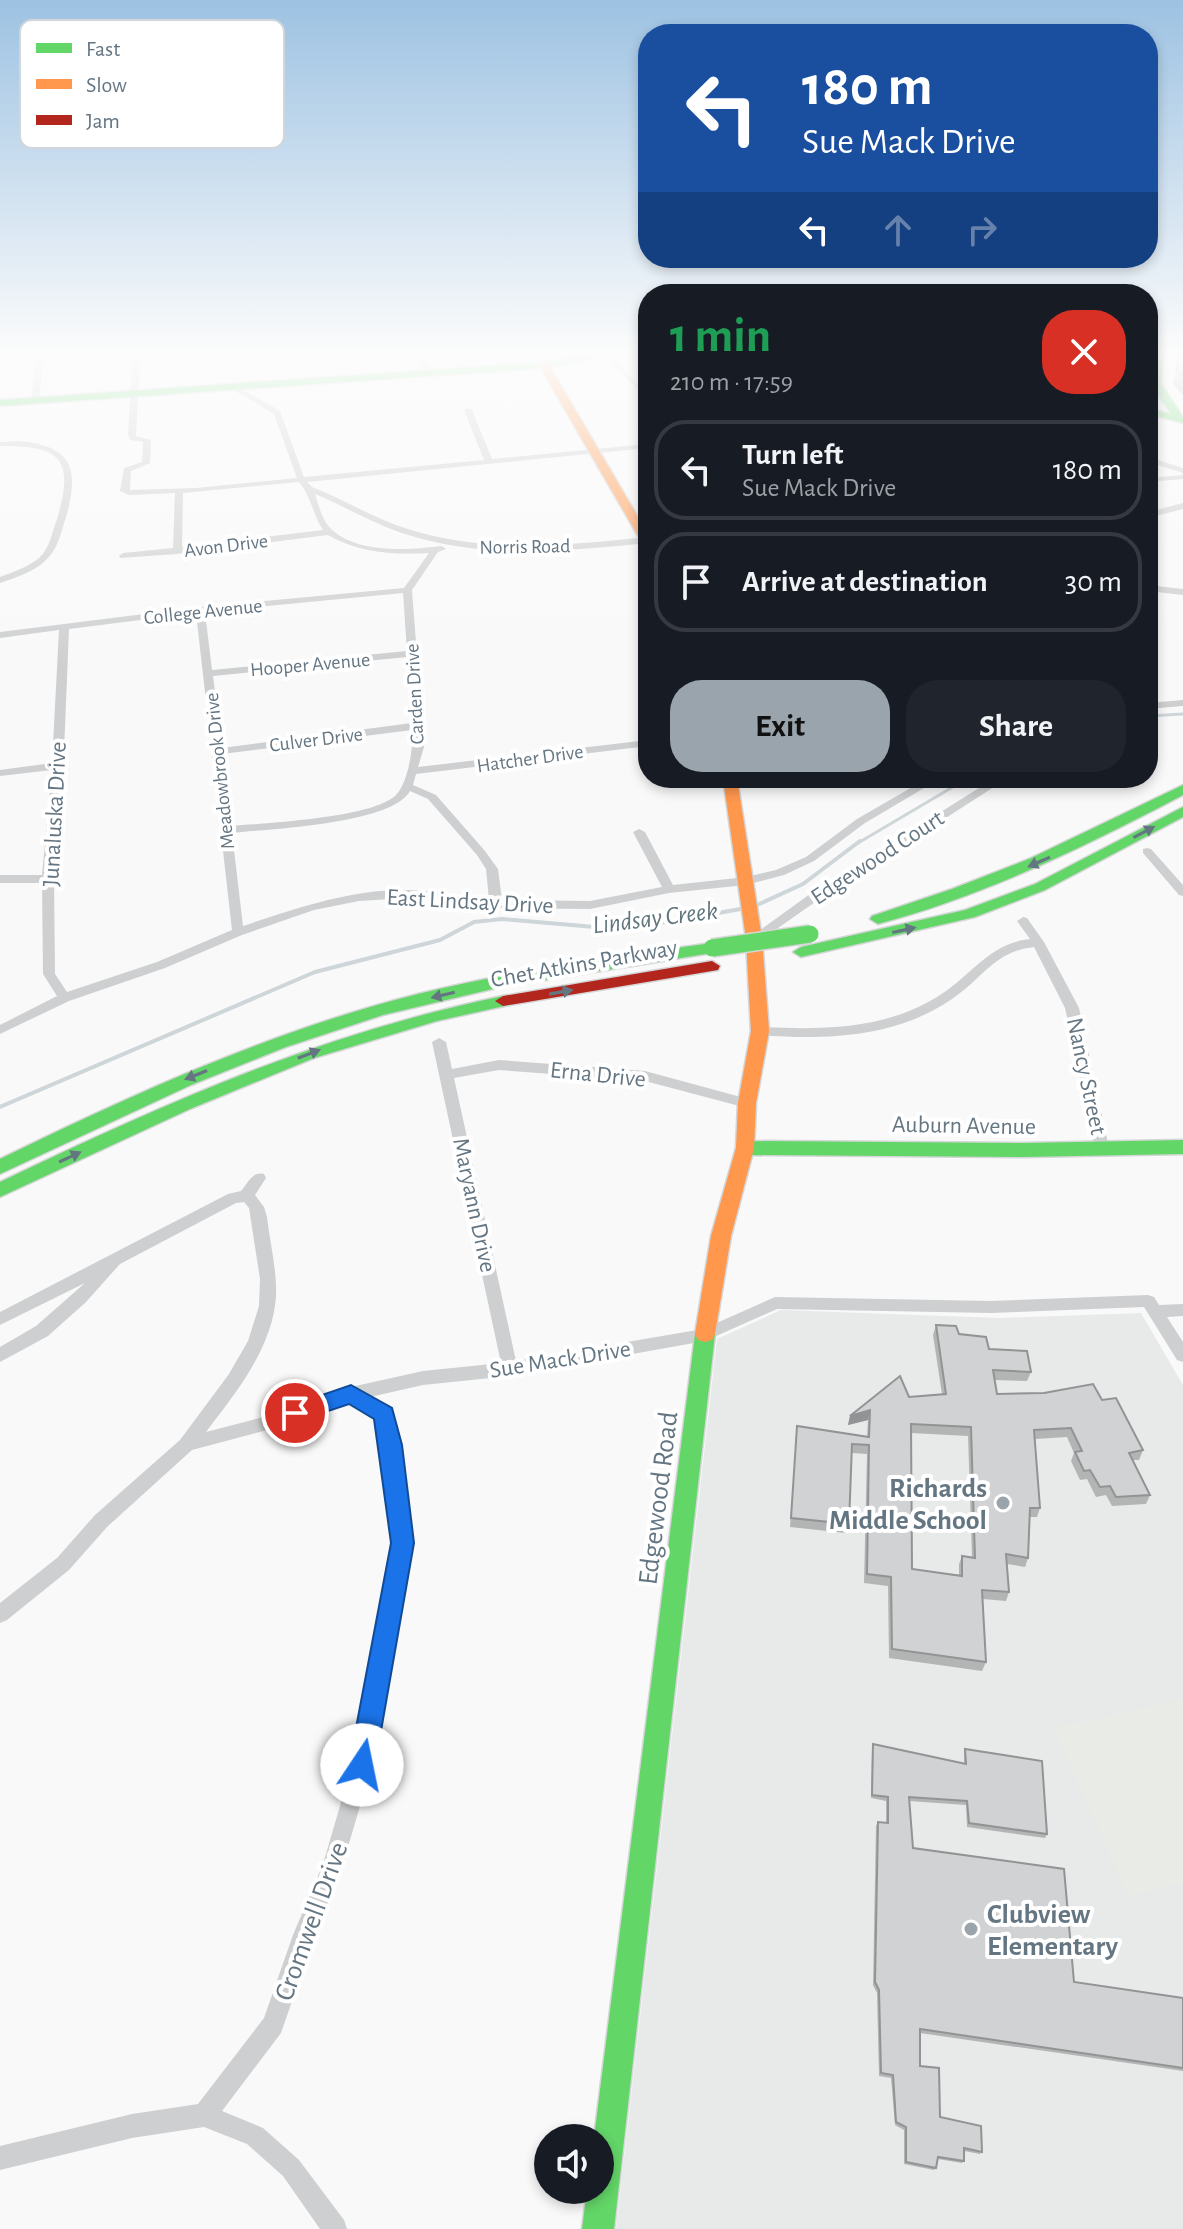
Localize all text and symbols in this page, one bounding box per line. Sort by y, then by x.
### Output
legend [20,20,284,148]
text: Fast [86,38,120,60]
icon: left [670,56,774,160]
text: 180 m [802,59,933,115]
text: Slow [86,74,127,96]
text: Jam [86,110,120,132]
text: Sue Mack Drive [802,124,1016,160]
icon: left [792,208,836,252]
icon: ahead [876,208,920,252]
icon: right [960,208,1004,252]
button: close [1042,310,1126,394]
text: 1 min [670,313,771,361]
text: 210 m · 17:59 [670,369,793,395]
text: Turn left [742,440,843,470]
icon: left [674,448,718,492]
text: 180 m [1053,455,1122,485]
text: Sue Mack Drive [742,475,896,501]
street label: Avon Drive [183,531,269,561]
street label: Norris Road [479,536,571,558]
icon: arrive [674,560,718,604]
text: Arrive at destination [742,567,988,597]
text: 30 m [1065,567,1122,597]
street label: College Avenue [143,596,263,628]
street label: Carden Drive [402,643,428,745]
street label: Hooper Avenue [249,650,371,680]
button: Exit [670,680,890,772]
button: Share [906,680,1126,772]
street label: Meadowbrook Drive [202,692,238,850]
street label: Culver Drive [268,724,364,756]
street label: Junaluska Drive [39,741,71,887]
street label: Hatcher Drive [476,742,585,776]
street label: Edgewood Court [807,806,949,910]
one-way arrow [1132,826,1155,839]
one-way arrow [1027,856,1051,869]
street label: East Lindsay Drive [386,886,554,918]
water label: Lindsay Creek [591,897,719,939]
one-way arrow [892,923,917,936]
street label: Chet Atkins Parkway [489,936,679,992]
one-way arrow [549,985,574,997]
one-way arrow [430,989,455,1001]
street label: Nancy Street [1062,1015,1110,1137]
one-way arrow [297,1047,321,1060]
street label: Erna Drive [549,1058,647,1092]
one-way arrow [184,1069,208,1082]
street label: Auburn Avenue [892,1113,1036,1139]
street label: Maryann Drive [448,1136,500,1275]
one-way arrow [59,1150,82,1164]
street label: Sue Mack Drive [488,1337,632,1383]
pin [261,1379,329,1447]
icon: arrive [273,1391,317,1435]
street label: Edgewood Road [634,1410,684,1587]
place label: Richards Middle School [829,1475,987,1535]
marker: Richards Middle School [994,1494,1012,1512]
position arrow [320,1723,404,1807]
street label: Cromwell Drive [270,1839,353,2005]
place label: Clubview Elementary [987,1901,1118,1961]
marker: Clubview Elementary [962,1920,980,1938]
map controls [534,2124,614,2204]
button: sound [534,2124,614,2204]

